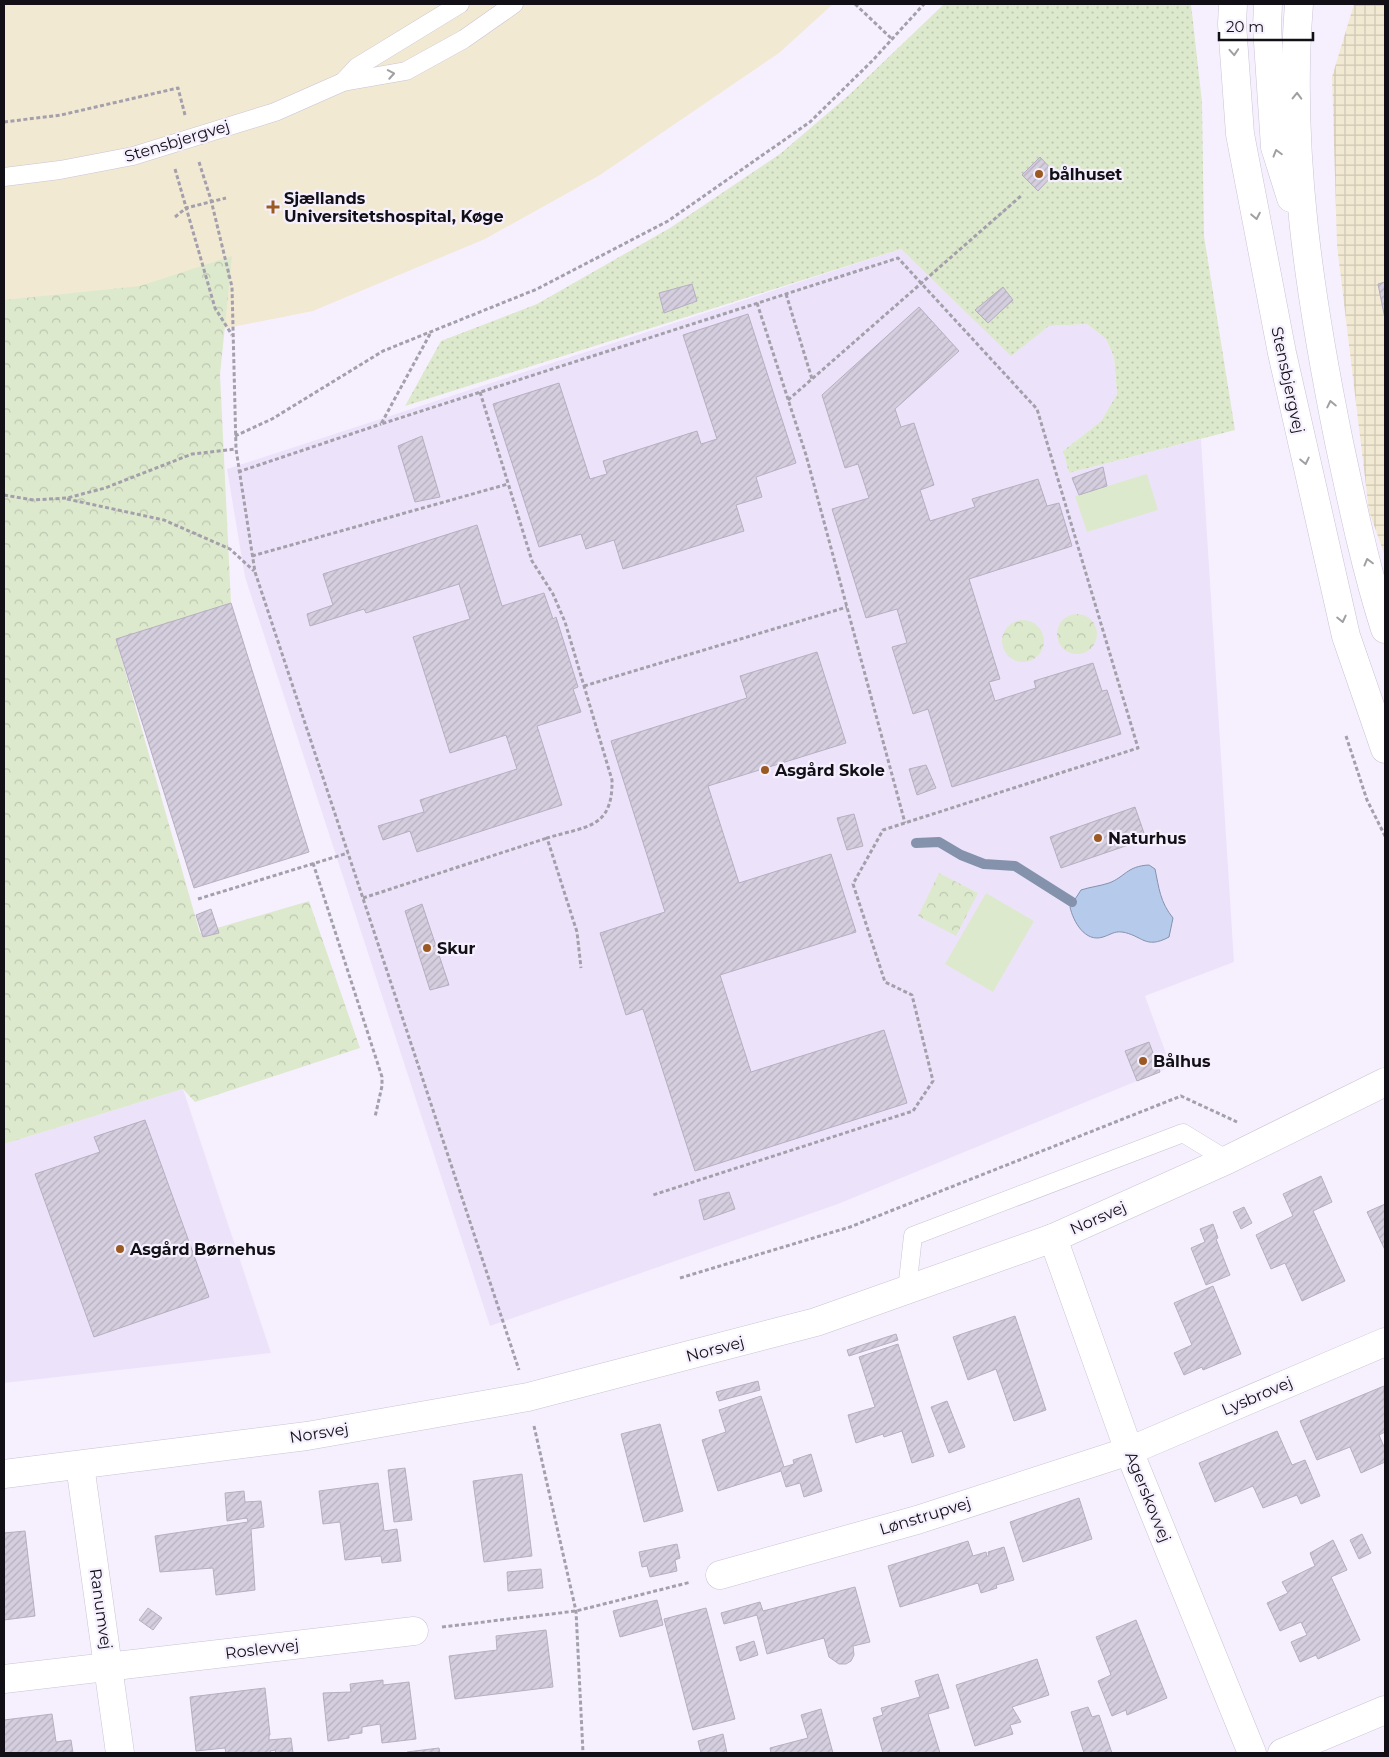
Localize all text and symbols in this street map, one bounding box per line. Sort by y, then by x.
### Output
scale bar [1219,10,1313,42]
text: 20 m [1226,17,1264,36]
one-way arrow [1229,49,1240,57]
one-way arrow [387,69,396,79]
one-way arrow [1292,92,1302,100]
street label: Stensbjergvej [122,116,232,166]
one-way arrow [1272,148,1283,157]
place label: bålhuset [1049,165,1122,184]
marker: bålhuset [1033,168,1045,180]
place label: Sjællands Universitetshospital, Køge [284,189,504,226]
marker: Sjællands Universitetshospital, Køge [266,200,280,214]
one-way arrow [1250,212,1260,221]
street label: Stensbjergvej [1267,325,1309,435]
one-way arrow [1326,399,1337,408]
one-way arrow [1299,456,1310,465]
one-way arrow [1363,559,1373,567]
one-way arrow [1336,614,1347,623]
place label: Asgård Skole [774,761,885,780]
marker: Asgård Skole [759,764,771,776]
place label: Naturhus [1108,829,1187,848]
marker: Naturhus [1092,832,1104,844]
place label: Skur [437,939,475,958]
marker: Skur [421,942,433,954]
place label: Bålhus [1153,1052,1211,1071]
marker: Bålhus [1137,1055,1149,1067]
street label: Norsvej [1067,1197,1129,1239]
place label: Asgård Børnehus [129,1240,276,1259]
marker: Asgård Børnehus [114,1243,126,1255]
street label: Norsvej [684,1332,746,1366]
street label: Lysbrovej [1219,1373,1295,1419]
street label: Norsvej [288,1419,350,1447]
street label: Agerskovvej [1121,1449,1175,1545]
street label: Lønstrupvej [877,1493,973,1539]
street label: Ranumvej [86,1567,116,1651]
street label: Roslevvej [224,1635,300,1663]

